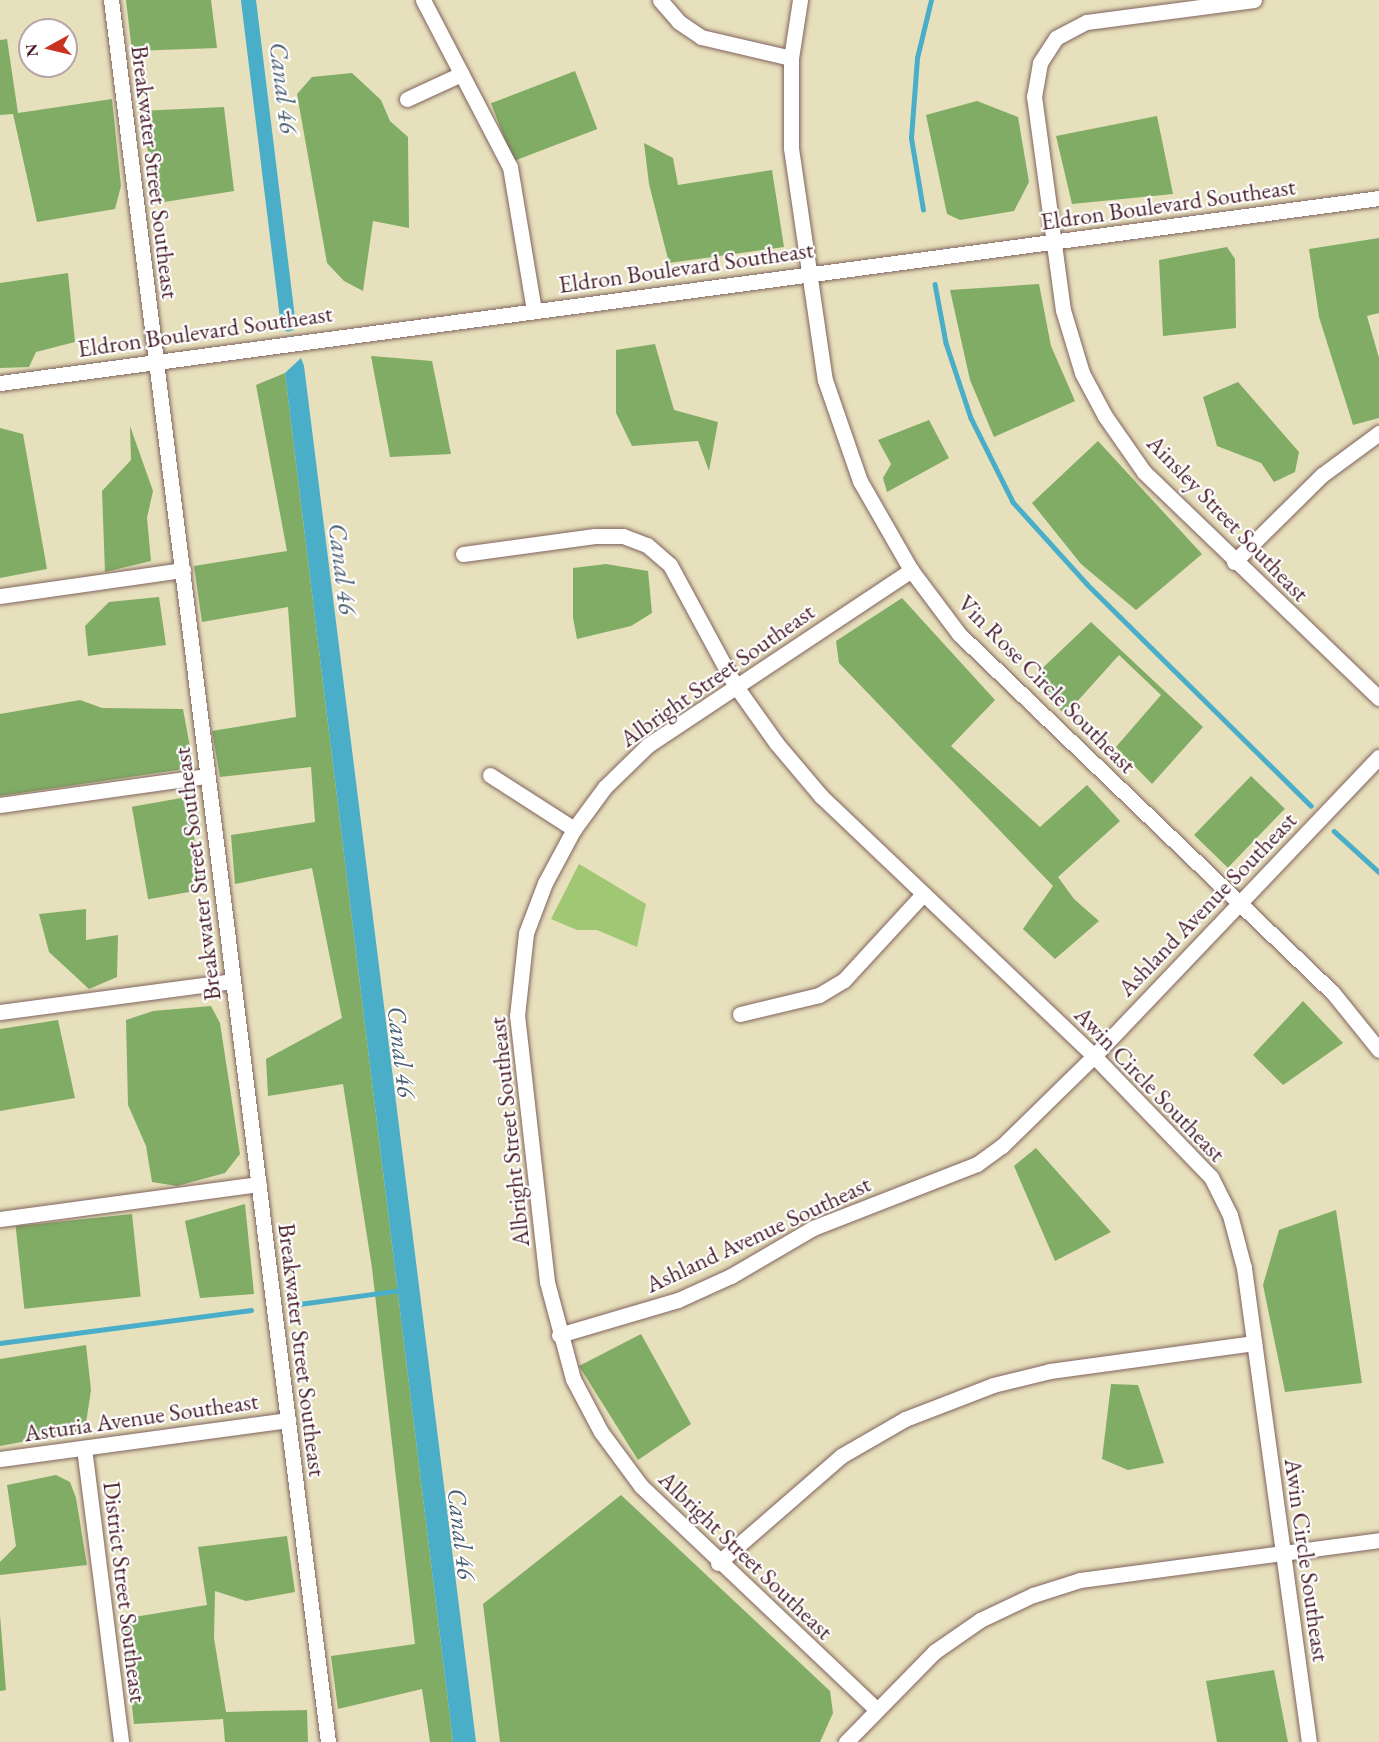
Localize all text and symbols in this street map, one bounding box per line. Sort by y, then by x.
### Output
north arrow [18,18,78,78]
water label: Canal 46 [262,40,304,136]
text: N [20,42,43,58]
street label: Breakwater Street Southeast [125,44,185,300]
street label: Eldron Boulevard Southeast [1039,172,1297,236]
street label: Eldron Boulevard Southeast [557,235,815,299]
street label: Eldron Boulevard Southeast [76,299,334,363]
street label: Ainsley Street Southeast [1141,429,1315,607]
water label: Canal 46 [321,521,363,617]
street label: Vin Rose Circle Southeast [952,589,1142,779]
street label: Albright Street Southeast [614,597,820,753]
street label: Breakwater Street Southeast [167,746,227,1002]
street label: Ashland Avenue Southeast [1111,806,1303,1002]
street label: Awin Circle Southeast [1068,1000,1232,1168]
water label: Canal 46 [380,1004,422,1100]
street label: Albright Street Southeast [483,1016,535,1248]
street label: Ashland Avenue Southeast [641,1169,875,1299]
street label: Breakwater Street Southeast [272,1222,332,1478]
street label: Asturia Avenue Southeast [22,1386,260,1448]
street label: Awin Circle Southeast [1278,1456,1336,1664]
street label: Albright Street Southeast [653,1464,839,1646]
street label: District Street Southeast [97,1480,153,1704]
water label: Canal 46 [440,1486,482,1582]

